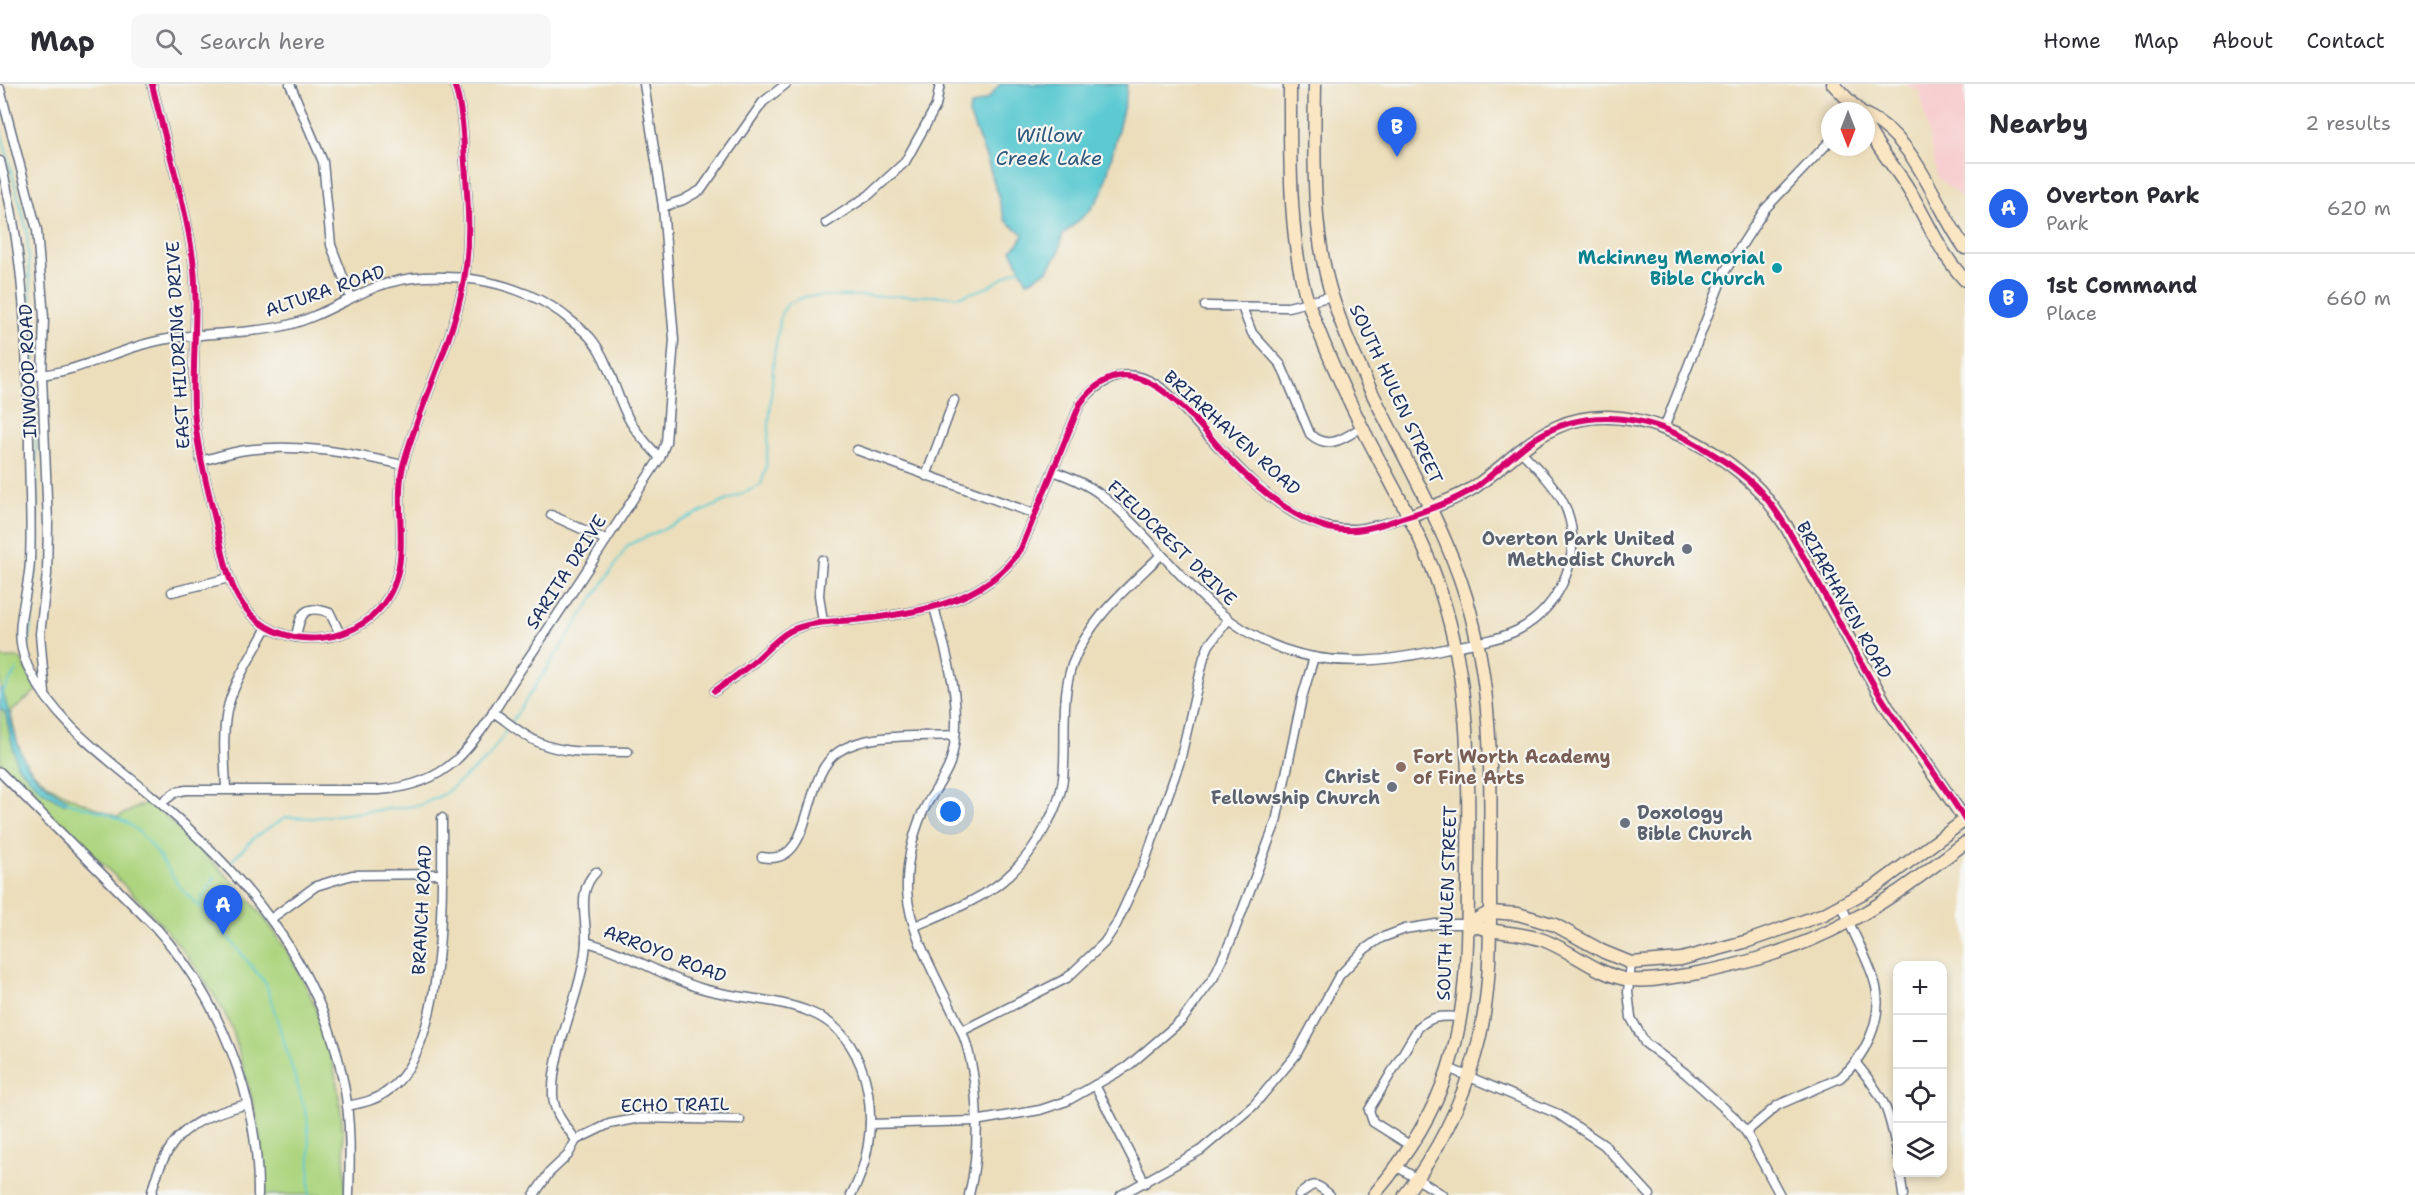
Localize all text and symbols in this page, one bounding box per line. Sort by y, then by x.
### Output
search box [131,14,551,68]
text: Map [30,22,95,60]
icon: search [152,25,185,58]
text: Search here [200,27,325,56]
text: Home [2043,27,2101,55]
text: Map [2134,27,2179,55]
text: About [2212,27,2273,55]
text: Contact [2306,27,2385,55]
north arrow [1821,102,1875,156]
text: Nearby [1989,106,2088,141]
pin: B [1378,107,1416,157]
text: 2 results [2305,110,2391,136]
water label: Willow Creek Lake [996,122,1102,171]
text: Overton Park [2046,181,2200,210]
text: A [2001,195,2016,221]
text: 620 m [2327,195,2391,221]
text: Park [2046,210,2089,236]
street label: EAST HILDRING DRIVE [161,240,195,450]
place label: Mckinney Memorial Bible Church [1578,246,1765,291]
street label: ALTURA ROAD [262,259,388,323]
marker: Mckinney Memorial Bible Church [1770,261,1784,275]
text: 1st Command [2046,271,2197,300]
text: B [2002,285,2015,311]
text: 660 m [2326,285,2391,311]
street label: SOUTH HULEN STREET [1344,300,1448,488]
text: Place [2046,300,2097,326]
street label: INWOOD ROAD [14,303,42,439]
street label: BRIARHAVEN ROAD [1158,365,1306,501]
street label: FIELDCREST DRIVE [1102,475,1242,611]
street label: SARITA DRIVE [520,510,612,634]
street label: BRIARHAVEN ROAD [1791,517,1897,683]
place label: Overton Park United Methodist Church [1482,527,1675,572]
marker: Overton Park United Methodist Church [1680,542,1694,556]
place label: Fort Worth Academy of Fine Arts [1413,745,1611,790]
marker: Fort Worth Academy of Fine Arts [1394,760,1408,774]
place label: Christ Fellowship Church [1211,765,1380,810]
marker: Christ Fellowship Church [1385,780,1399,794]
your location [936,797,965,826]
place label: Doxology Bible Church [1637,801,1752,846]
street label: SOUTH HULEN STREET [1432,805,1462,1001]
marker: Doxology Bible Church [1618,816,1632,830]
street label: BRANCH ROAD [407,844,437,975]
pin: A [204,886,242,935]
street label: ARROYO ROAD [600,920,730,988]
map controls [1893,961,1947,1177]
button: + [1893,961,1947,1015]
button: − [1893,1015,1947,1069]
button: locate [1893,1069,1947,1123]
street label: ECHO TRAIL [621,1092,730,1118]
button: layers [1893,1123,1947,1177]

